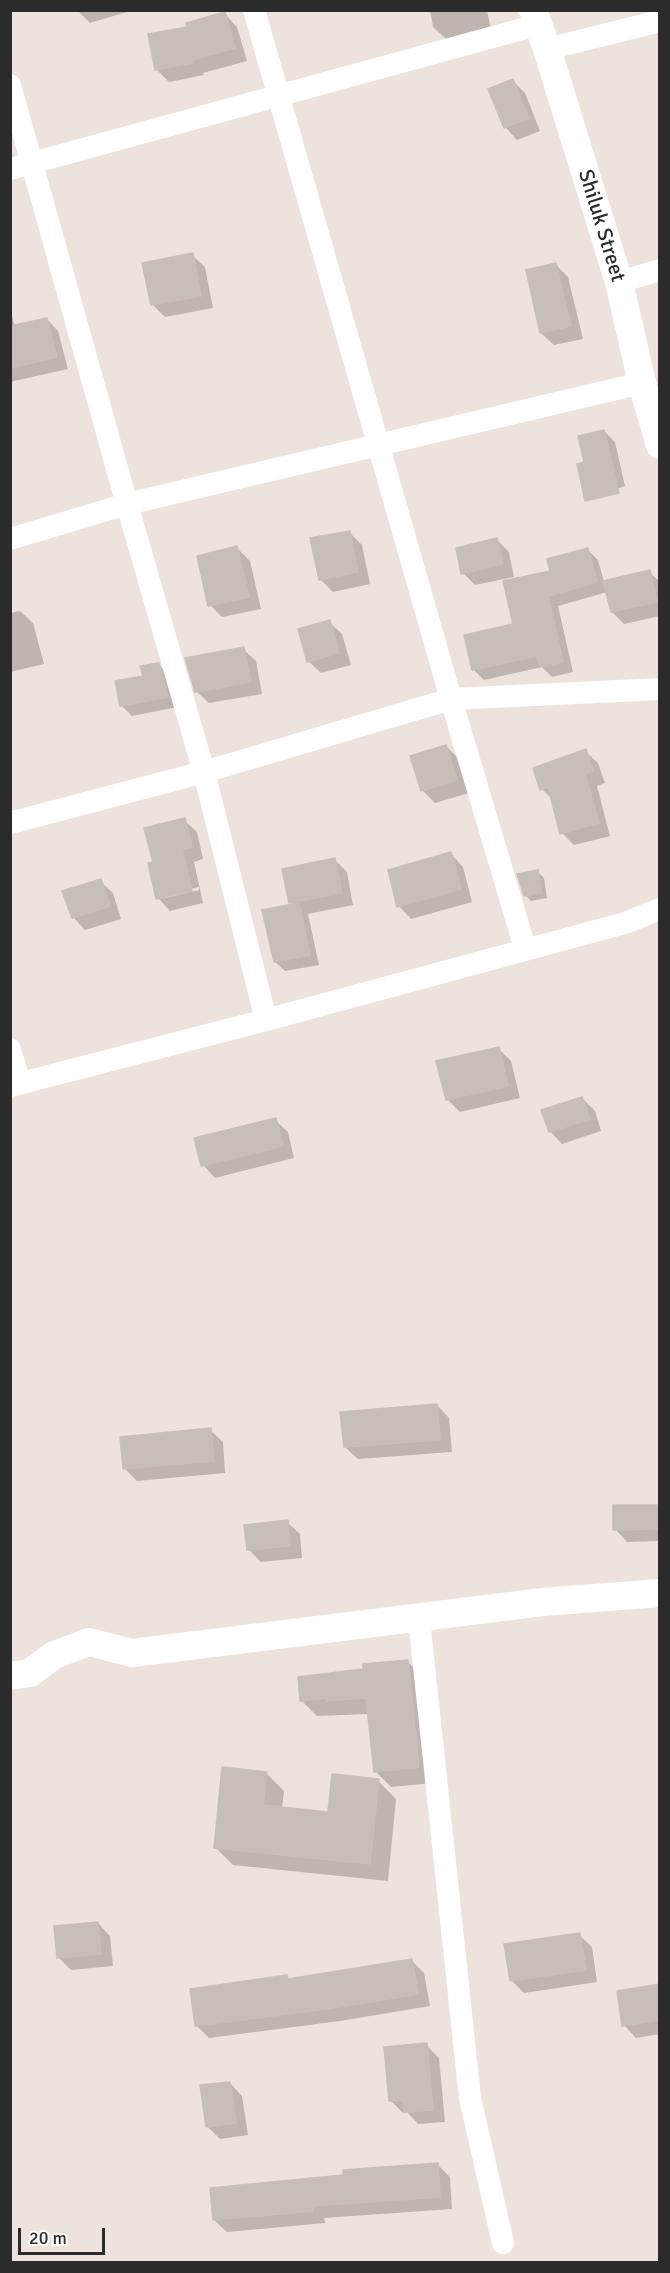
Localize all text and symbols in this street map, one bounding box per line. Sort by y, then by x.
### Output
street label: Shiluk Street [572,167,630,285]
scale bar [21,2216,108,2254]
text: 20 m [29,2227,67,2249]

